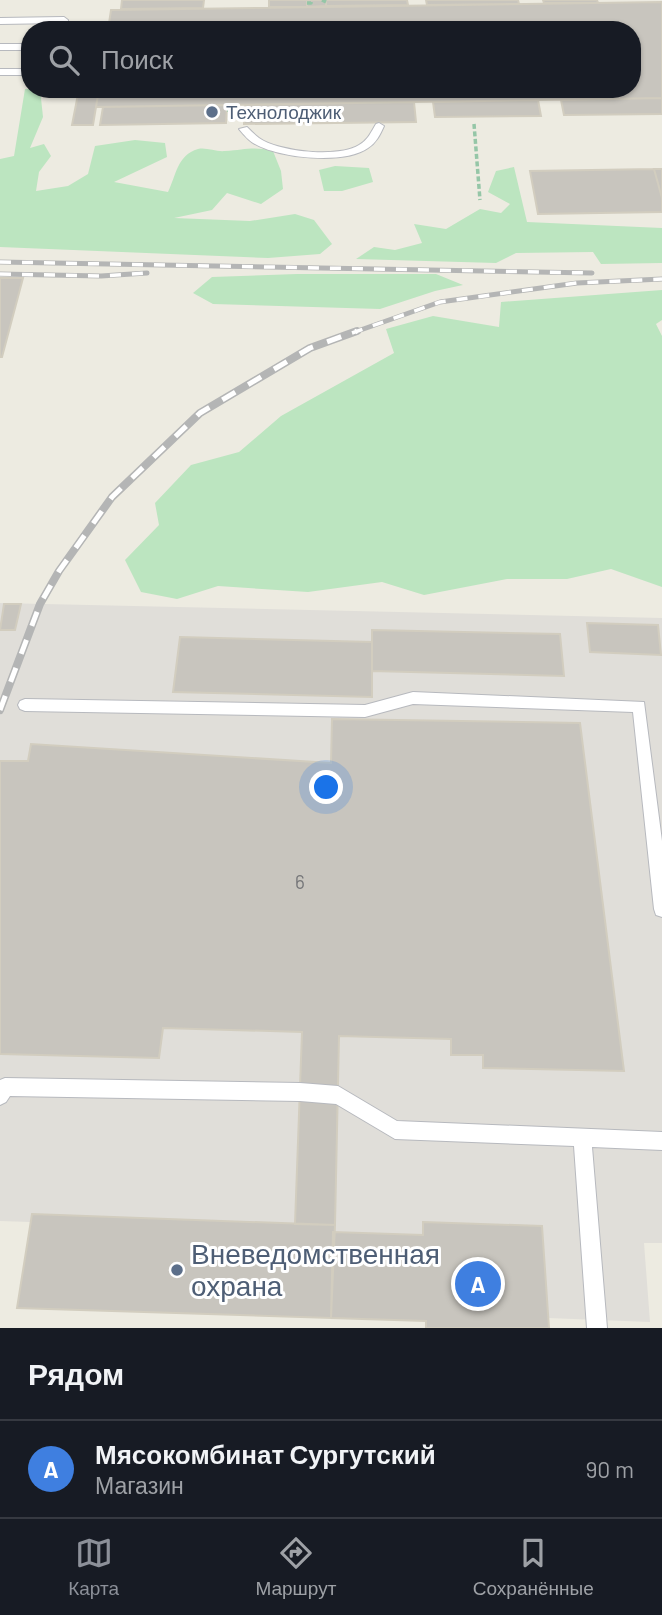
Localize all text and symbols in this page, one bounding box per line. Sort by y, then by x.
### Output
search box [21,21,641,98]
icon: search [45,41,83,79]
text: Поиск [101,43,173,74]
place label: Технолоджик [226,100,342,123]
marker: Технолоджик [204,104,220,120]
your location [309,770,343,804]
house number: 6 [295,870,305,893]
place label: Вневедомственная охрана [191,1236,440,1302]
pin: A [455,1258,501,1310]
marker: Вневедомственная охрана [169,1262,185,1278]
text: Рядом [28,1355,124,1391]
text: Мясокомбинат Сургутский [95,1438,436,1469]
text: A [43,1455,59,1483]
text: 90 m [585,1455,634,1483]
text: Магазин [95,1471,184,1499]
tab: Карта [68,1534,119,1600]
tab: Маршрут [255,1534,336,1600]
tab: Сохранённые [473,1534,594,1600]

